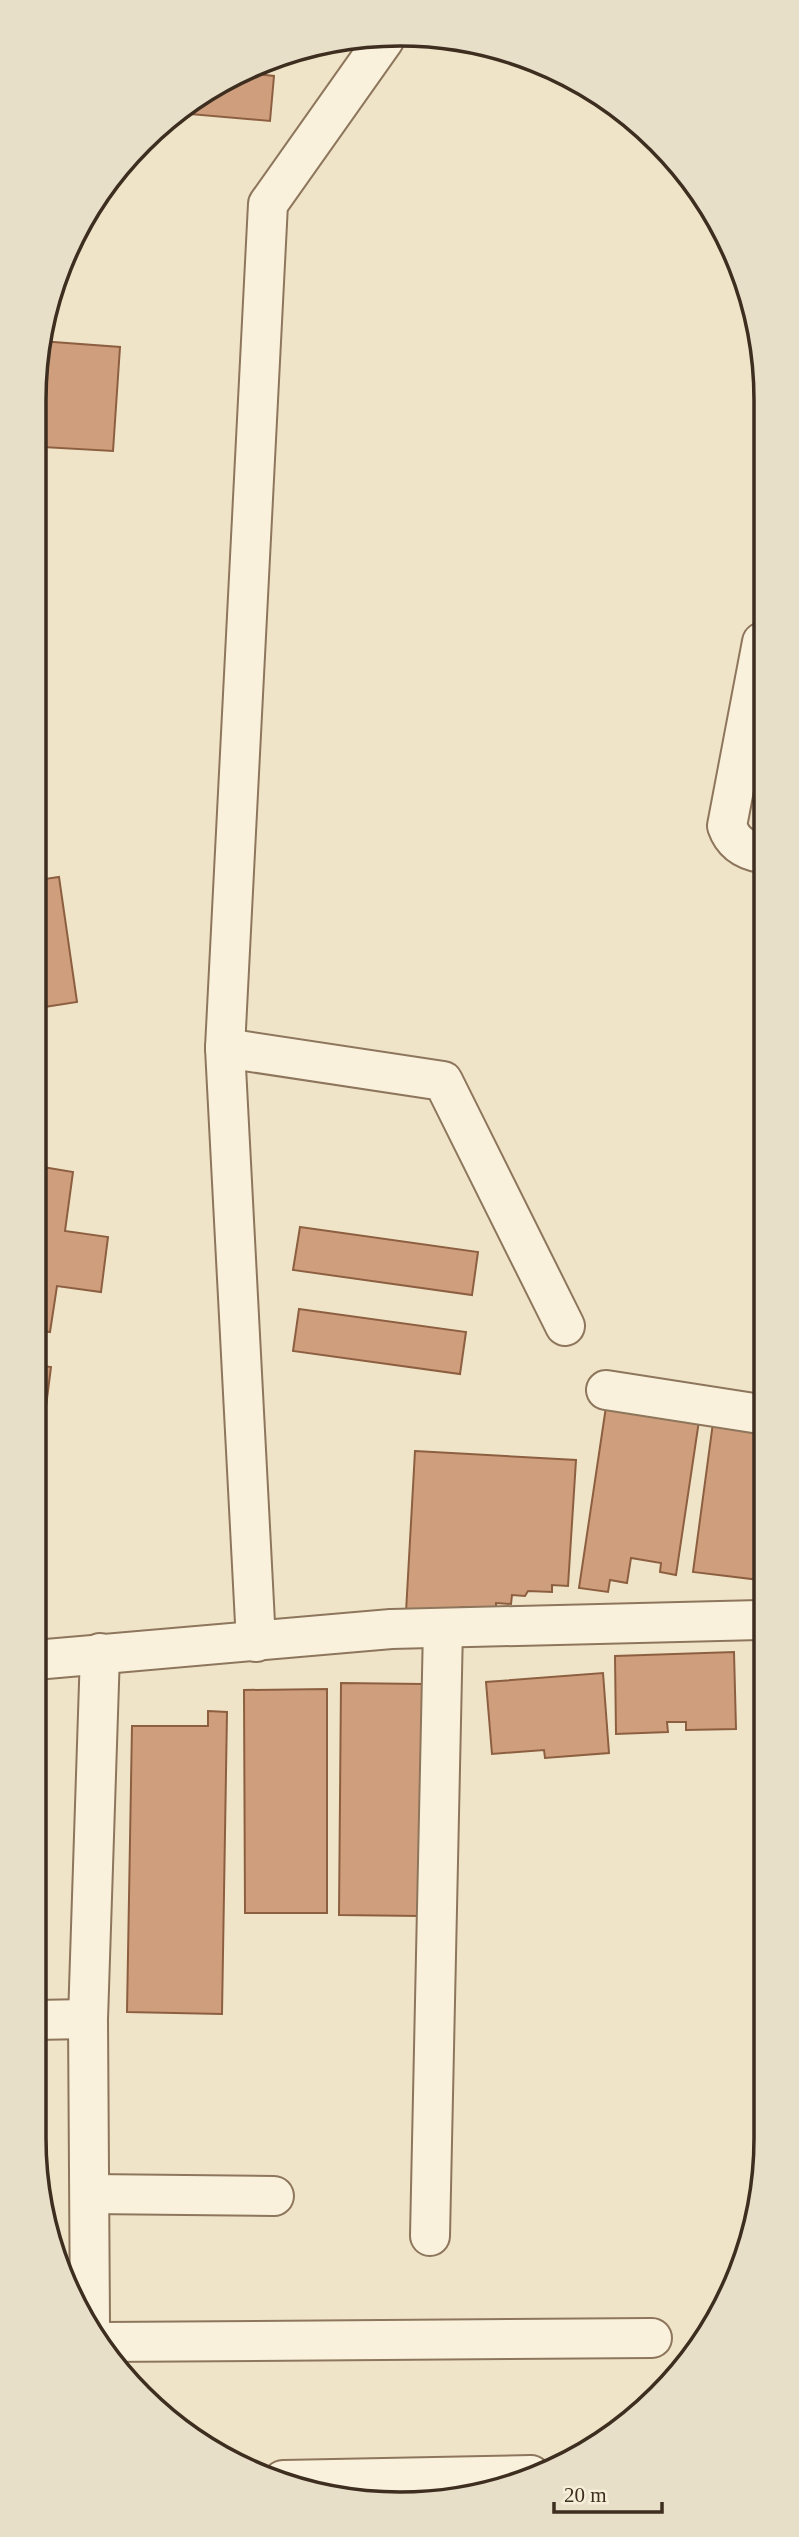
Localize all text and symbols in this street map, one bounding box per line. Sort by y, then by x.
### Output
scale bar [554,2470,662,2514]
text: 20 m [564,2483,607,2507]

